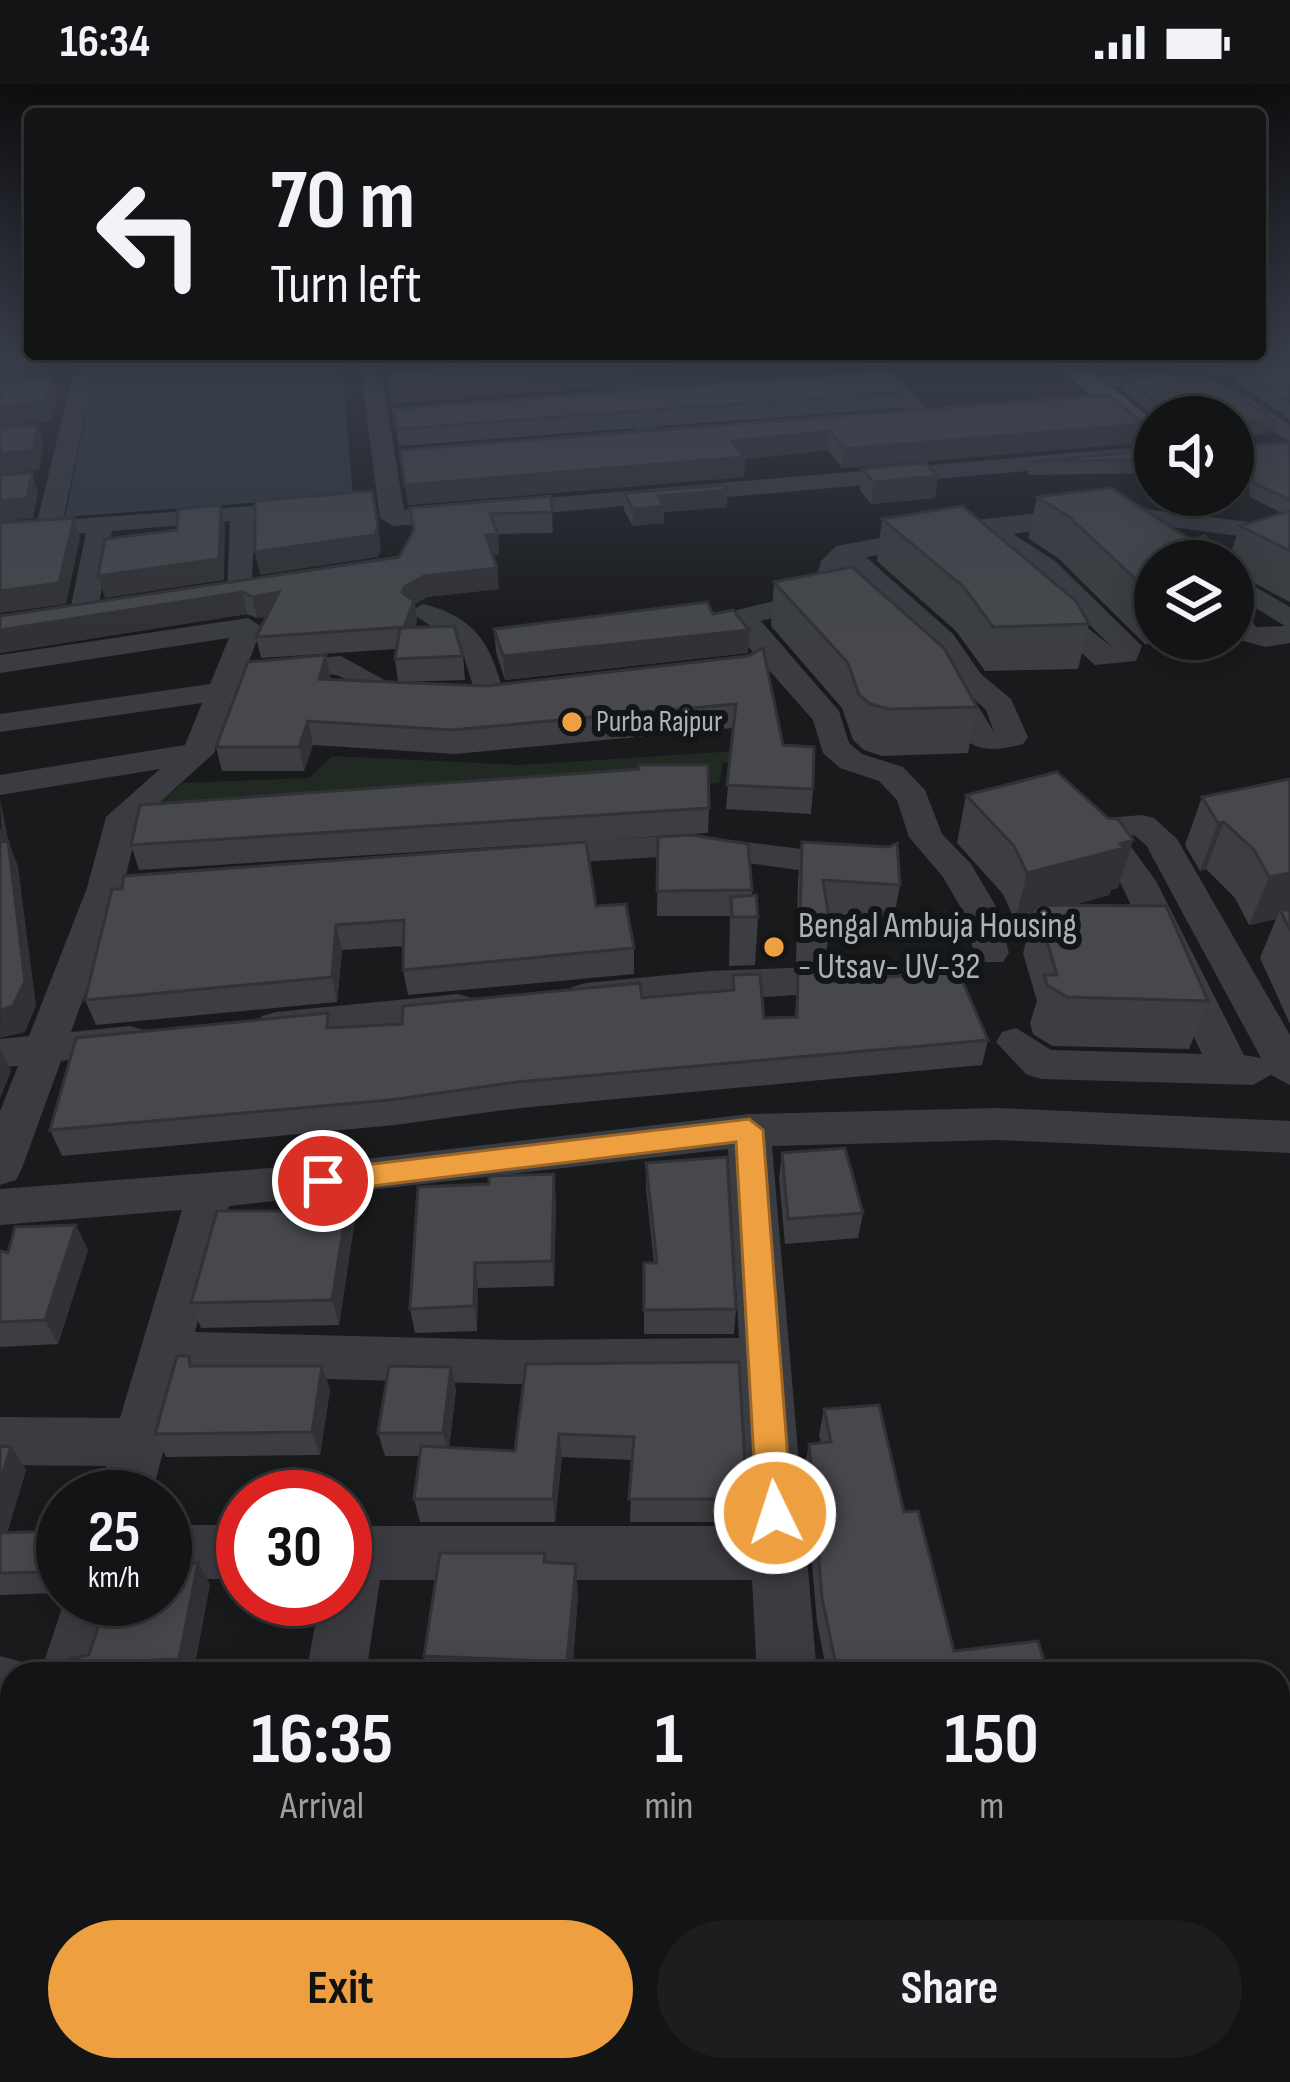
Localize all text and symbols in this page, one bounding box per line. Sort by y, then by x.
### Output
text: 16:34 [60,15,150,70]
text: 70 m [270,151,415,252]
icon: left [72,156,228,312]
text: Turn left [270,253,422,318]
map controls [1134,396,1254,660]
button: sound [1134,396,1254,516]
button: layers [1134,540,1254,660]
place label: Purba Rajpur [596,704,723,740]
marker: Purba Rajpur [559,709,585,735]
place label: Bengal Ambuja Housing - Utsav- UV-32 [798,905,1077,989]
marker: Bengal Ambuja Housing - Utsav- UV-32 [761,934,787,960]
pin [272,1130,374,1232]
icon: arrive [290,1148,356,1214]
position arrow [712,1450,838,1576]
speed limit sign: 30 [216,1470,372,1626]
text: 25 [88,1497,140,1569]
text: km/h [88,1560,140,1596]
text: 16:35 [251,1697,393,1784]
text: 1 [655,1697,683,1784]
text: 150 [945,1697,1039,1784]
text: Arrival [280,1783,364,1830]
text: min [644,1783,693,1830]
text: m [979,1783,1004,1830]
button: Exit [48,1920,633,2058]
button: Share [657,1920,1242,2058]

